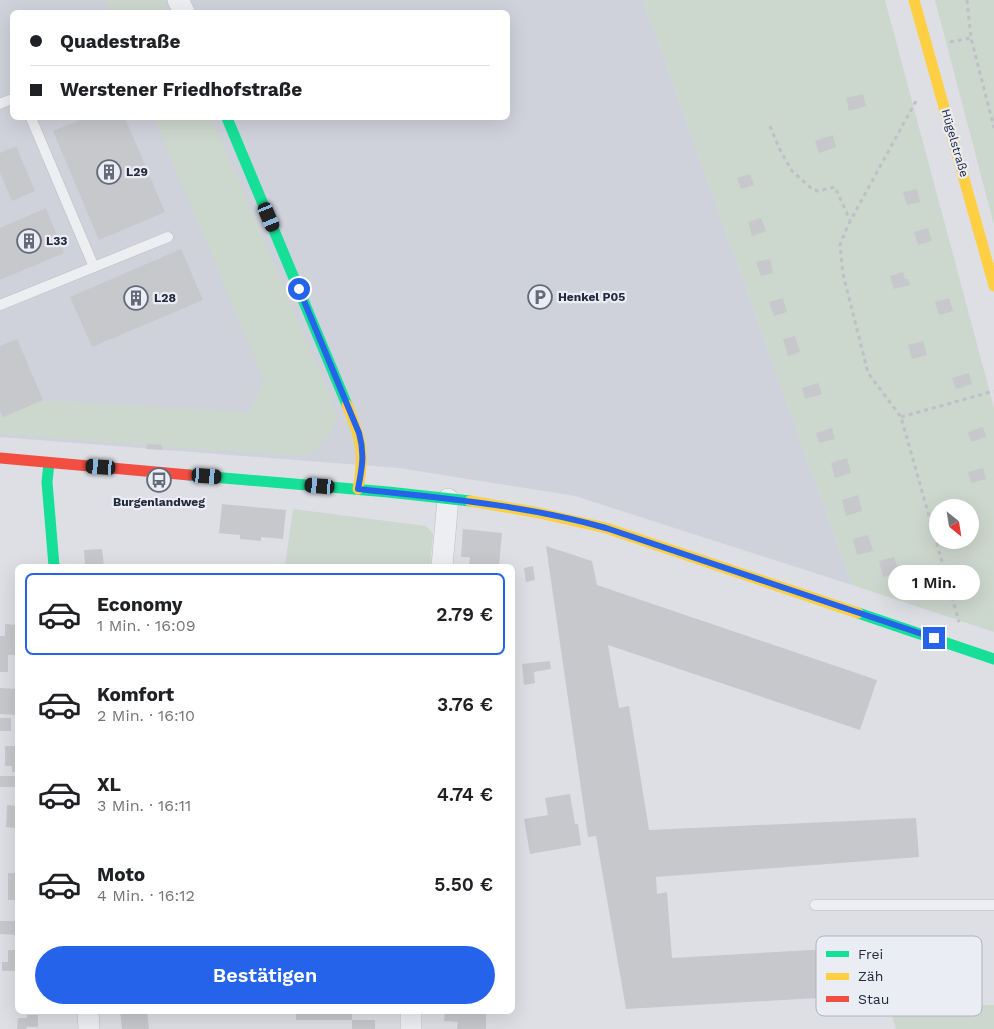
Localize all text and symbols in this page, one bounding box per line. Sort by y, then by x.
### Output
text: Quadestraße [60,30,180,53]
text: Werstener Friedhofstraße [60,78,302,101]
street label: Hügelstraße [939,107,971,179]
building icon: L29 [96,159,122,185]
place label: L29 [126,165,148,179]
car [256,200,281,234]
building icon: L33 [16,228,42,254]
place label: L33 [46,234,67,248]
route start [288,278,310,300]
parking icon: Henkel P05 [527,284,553,310]
building icon: L28 [123,285,149,311]
place label: Henkel P05 [558,290,625,304]
place label: L28 [154,291,176,305]
car [85,458,116,476]
bus stop icon: Burgenlandweg [146,467,172,493]
car [191,467,222,485]
car [304,477,335,495]
place label: Burgenlandweg [113,495,205,509]
north arrow [929,499,979,549]
map controls [929,499,979,549]
callout: 1 Min. [888,566,980,600]
text: 1 Min. [912,573,956,592]
icon: car [37,592,82,637]
text: Economy [97,593,182,616]
text: 2.79 € [436,603,493,626]
text: 1 Min. · 16:09 [97,616,196,635]
route end [923,627,945,649]
icon: car [37,682,82,727]
text: Komfort [97,683,174,706]
text: 3.76 € [437,693,493,716]
text: 2 Min. · 16:10 [97,706,195,725]
icon: car [37,772,82,817]
text: XL [97,773,121,796]
text: 4.74 € [437,783,493,806]
text: 3 Min. · 16:11 [97,796,191,815]
icon: car [37,862,82,907]
text: Moto [97,863,145,886]
text: 5.50 € [434,873,493,896]
text: 4 Min. · 16:12 [97,886,195,905]
legend [816,936,982,1016]
button: Bestätigen [35,946,495,1004]
text: Frei [858,946,883,962]
text: Zäh [858,968,883,984]
text: Stau [858,991,889,1007]

